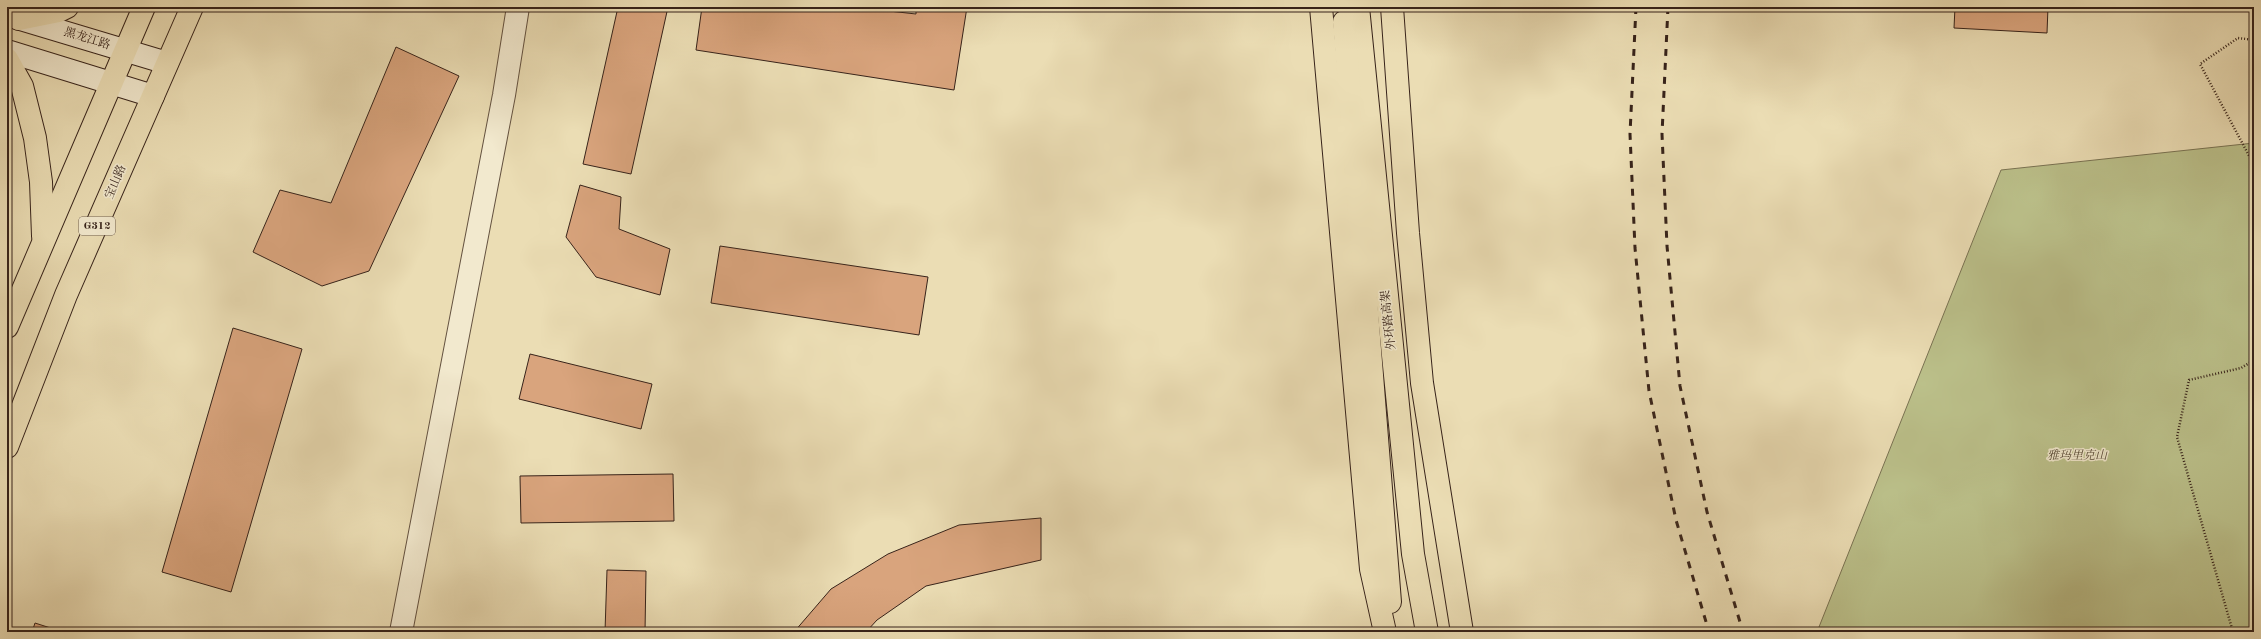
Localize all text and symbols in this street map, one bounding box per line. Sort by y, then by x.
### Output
street label: 黑龙江路 [62,24,112,52]
street label: 宝山路 [102,162,129,201]
road number: G312 [79,217,115,235]
street label: 外环路高架 [1378,290,1398,351]
park label: 雅玛里克山 [2047,448,2108,462]

